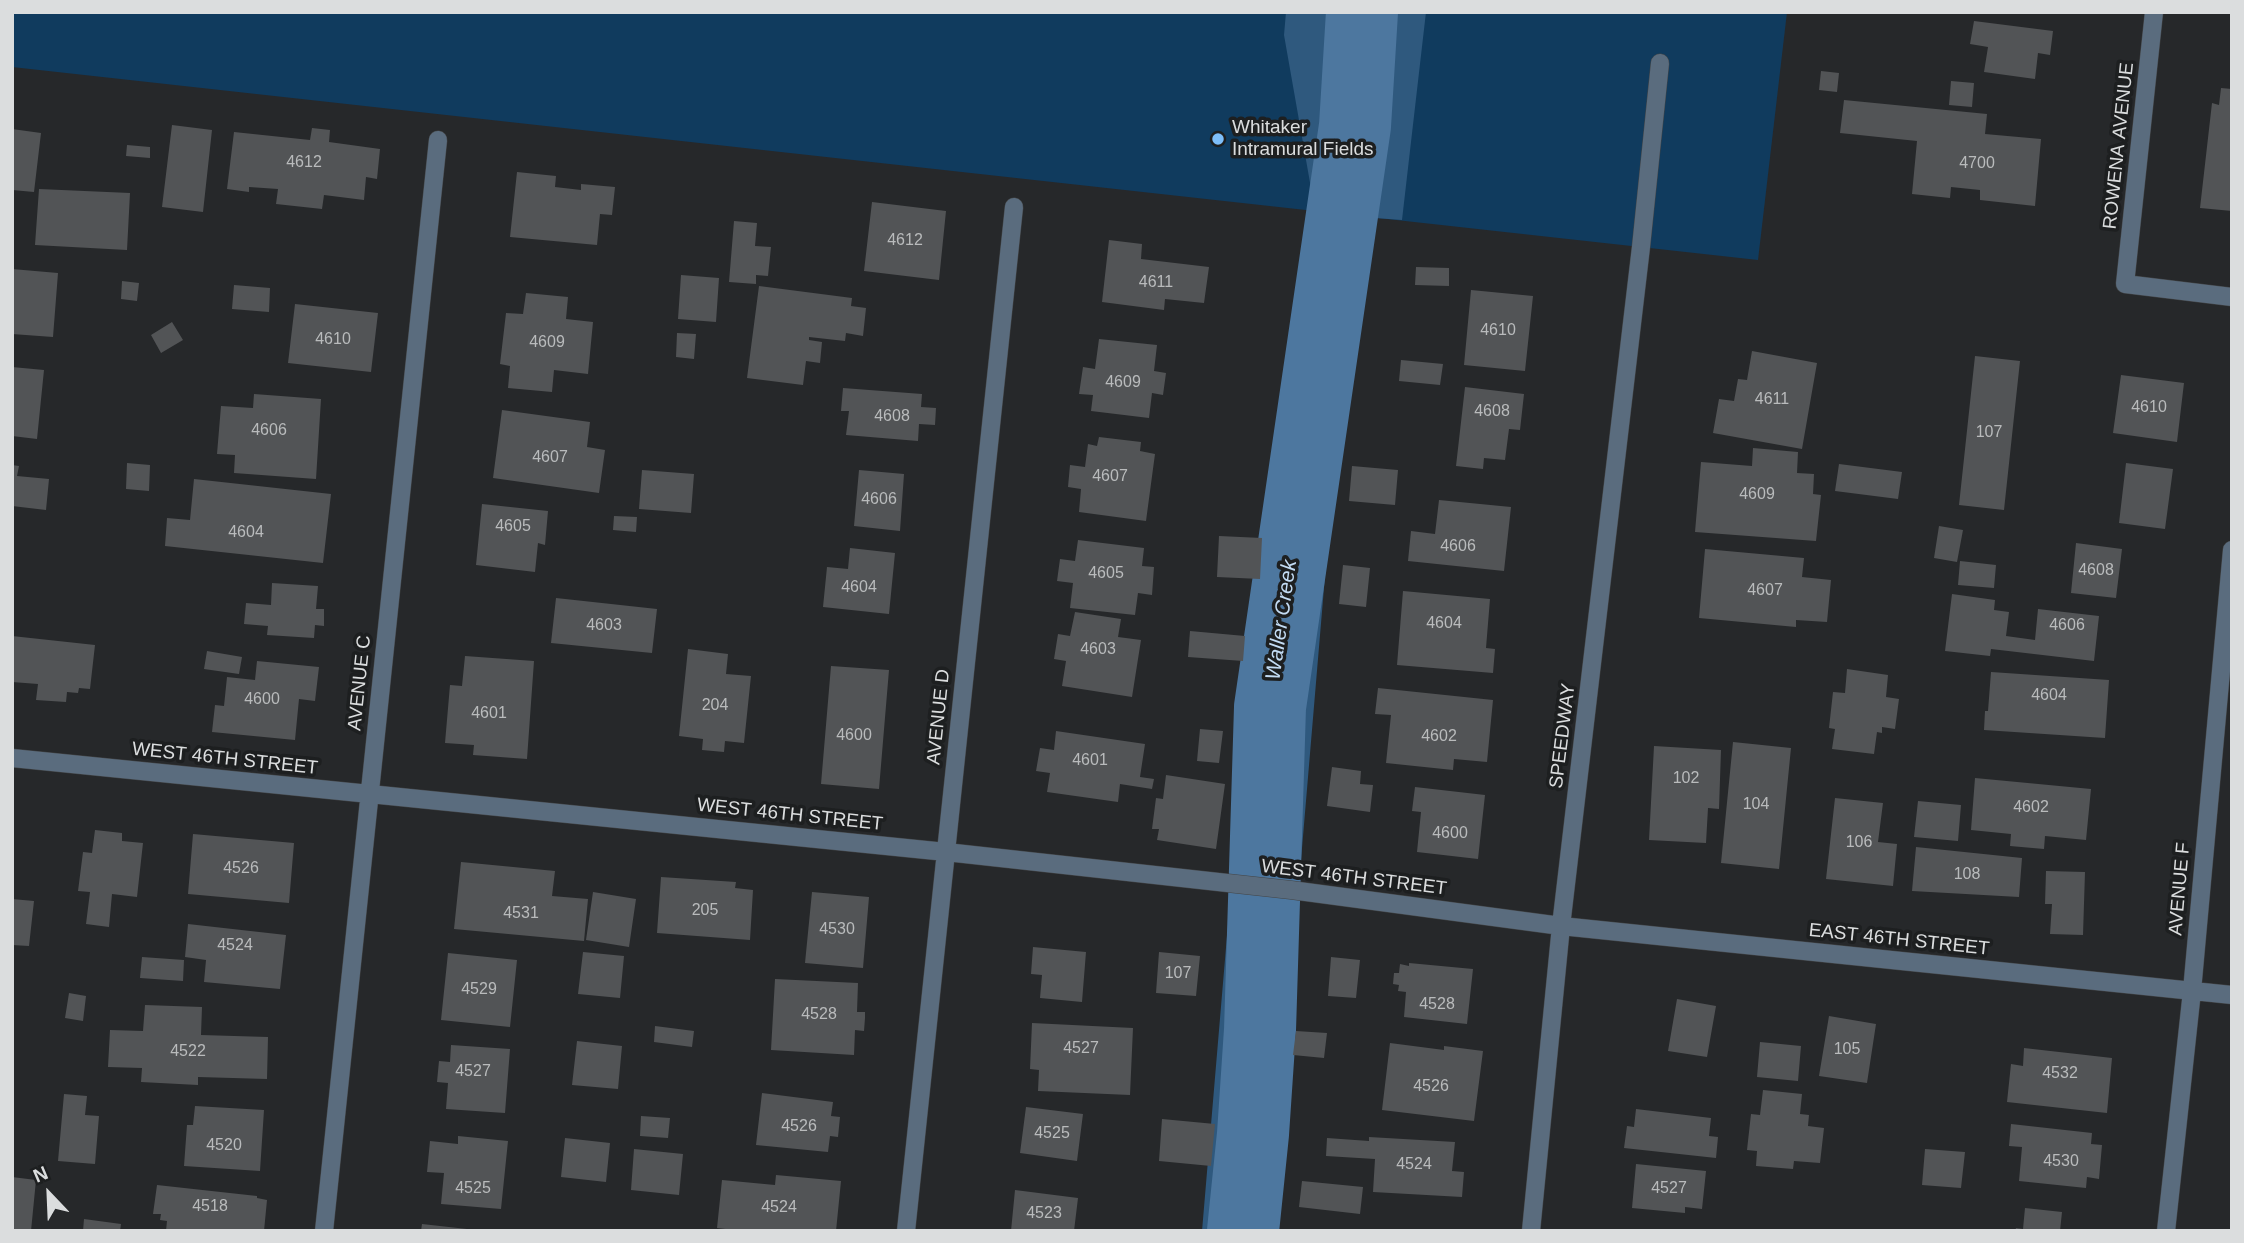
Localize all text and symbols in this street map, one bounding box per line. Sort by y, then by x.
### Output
street label: ROWENA AVENUE [2099,62,2139,230]
place label: Whitaker Intramural Fields [1232,117,1373,161]
marker: Whitaker Intramural Fields [1210,131,1226,147]
house number: 4612 [286,153,322,173]
house number: 4700 [1959,154,1995,174]
house number: 4612 [887,231,923,251]
house number: 4611 [1139,273,1173,293]
house number: 4610 [1480,321,1516,341]
house number: 4610 [315,330,351,350]
house number: 4609 [529,333,565,353]
house number: 4609 [1105,373,1141,393]
house number: 4611 [1755,390,1789,410]
house number: 4610 [2131,398,2167,418]
house number: 4608 [1474,402,1510,422]
house number: 4608 [874,407,910,427]
house number: 4606 [251,421,287,441]
house number: 107 [1976,423,2002,443]
house number: 4607 [532,448,568,468]
house number: 4607 [1092,467,1128,487]
house number: 4609 [1739,485,1775,505]
house number: 4606 [861,490,897,510]
house number: 4605 [495,517,531,537]
house number: 4604 [228,523,264,543]
house number: 4606 [1440,537,1476,557]
water label: Waller Creek [1261,558,1303,682]
house number: 4608 [2078,561,2114,581]
house number: 4605 [1088,564,1124,584]
house number: 4604 [841,578,877,598]
house number: 4607 [1747,581,1783,601]
house number: 4604 [1426,614,1462,634]
house number: 4603 [586,616,622,636]
house number: 4606 [2049,616,2085,636]
street label: AVENUE C [344,634,376,732]
house number: 4603 [1080,640,1116,660]
street label: AVENUE D [923,668,955,766]
street label: SPEEDWAY [1545,682,1581,790]
house number: 4604 [2031,686,2067,706]
house number: 4600 [244,690,280,710]
house number: 204 [702,696,728,716]
house number: 4601 [471,704,507,724]
house number: 4600 [836,726,872,746]
house number: 4602 [1421,727,1457,747]
street label: WEST 46TH STREET [131,738,319,780]
house number: 4601 [1072,751,1108,771]
house number: 102 [1673,769,1699,789]
street label: WEST 46TH STREET [696,794,884,836]
house number: 104 [1743,795,1769,815]
house number: 4602 [2013,798,2049,818]
house number: 4600 [1432,824,1468,844]
house number: 106 [1846,833,1872,853]
street label: AVENUE F [2165,841,2195,937]
street label: WEST 46TH STREET [1260,855,1448,901]
house number: 4526 [223,859,259,879]
house number: 108 [1954,865,1980,885]
house number: 205 [692,901,718,921]
house number: 4531 [503,904,539,924]
street label: EAST 46TH STREET [1808,919,1990,961]
house number: 4530 [819,920,855,940]
house number: 4524 [217,936,253,956]
house number: 107 [1165,964,1191,984]
house number: 4529 [461,980,497,1000]
house number: 4528 [1419,995,1455,1015]
house number: 4528 [801,1005,837,1025]
house number: 4527 [1063,1039,1099,1059]
house number: 105 [1834,1040,1860,1060]
house number: 4522 [170,1042,206,1062]
house number: 4527 [455,1062,491,1082]
house number: 4532 [2042,1064,2078,1084]
house number: 4526 [1413,1077,1449,1097]
house number: 4526 [781,1117,817,1137]
house number: 4525 [1034,1124,1070,1144]
house number: 4520 [206,1136,242,1156]
house number: 4530 [2043,1152,2079,1172]
house number: 4524 [1396,1155,1432,1175]
north arrow [14,1159,84,1229]
text: N [30,1162,51,1187]
house number: 4525 [455,1179,491,1199]
house number: 4527 [1651,1179,1687,1199]
house number: 4518 [192,1197,228,1217]
house number: 4524 [761,1198,797,1218]
house number: 4523 [1026,1204,1062,1224]

